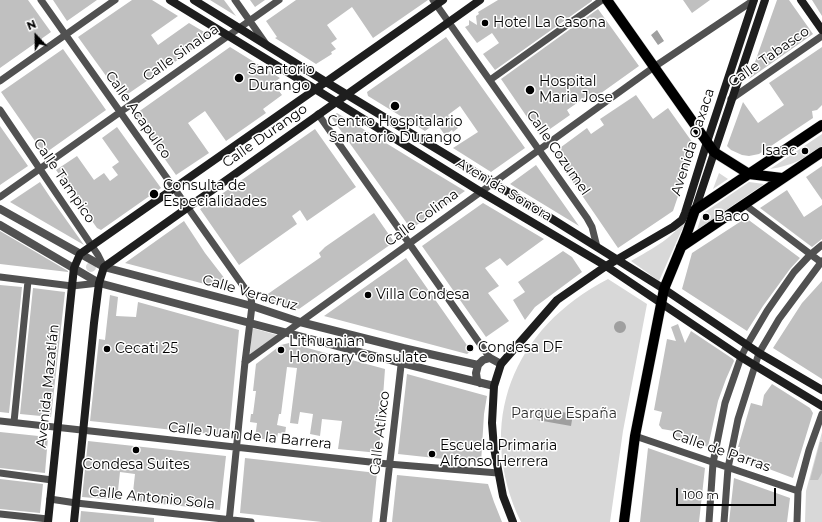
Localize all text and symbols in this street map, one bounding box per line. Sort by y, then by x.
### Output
place label: Hotel La Casona [493,15,606,31]
north arrow [16,16,56,56]
text: N [25,17,38,33]
marker: Hotel La Casona [480,18,490,28]
street label: Calle Sinaloa [140,21,222,85]
street label: Calle Tabasco [725,23,813,91]
place label: Sanatorio Durango [248,62,315,94]
street label: Calle Acapulco [102,68,174,162]
marker: Sanatorio Durango [233,72,245,84]
place label: Hospital Maria Jose [539,74,613,106]
marker: Hospital Maria Jose [524,84,536,96]
street label: Avenida Oaxaca [668,86,718,198]
street label: Calle Durango [219,100,311,172]
marker: Centro Hospitalario Sanatorio Durango [389,100,401,112]
street label: Calle Cozumel [523,107,593,199]
place label: Centro Hospitalario Sanatorio Durango [328,114,462,146]
street label: Calle Tampico [30,136,98,226]
place label: Isaac [762,143,797,159]
marker: Isaac [800,146,810,156]
street label: Avenida Sonora [453,155,555,225]
place label: Consulta de Especialidades [163,178,267,210]
street label: Calle Colima [382,186,462,250]
marker: Consulta de Especialidades [148,188,160,200]
place label: Baco [714,209,749,225]
marker: Baco [701,212,711,222]
street label: Calle Veracruz [200,271,300,315]
place label: Villa Condesa [376,287,470,303]
marker: Villa Condesa [363,290,373,300]
street label: Avenida Mazatlán [33,323,63,449]
place label: Lithuanian Honorary Consulate [289,334,427,366]
place label: Condesa DF [478,340,563,356]
place label: Cecati 25 [115,341,178,357]
marker: Condesa DF [465,343,475,353]
marker: Cecati 25 [102,344,112,354]
marker: Lithuanian Honorary Consulate [276,345,286,355]
street label: Calle Atlixco [367,390,393,476]
park label: Parque España [511,406,617,422]
street label: Calle Juan de la Barrera [167,419,333,453]
street label: Calle de Parras [670,426,772,476]
place label: Escuela Primaria Alfonso Herrera [440,438,557,470]
marker: Condesa Suites [131,445,141,455]
marker: Escuela Primaria Alfonso Herrera [427,449,437,459]
place label: Condesa Suites [83,457,189,473]
scale bar [678,480,778,506]
street label: Calle Antonio Sola [88,483,216,513]
text: 100 m [683,487,719,502]

